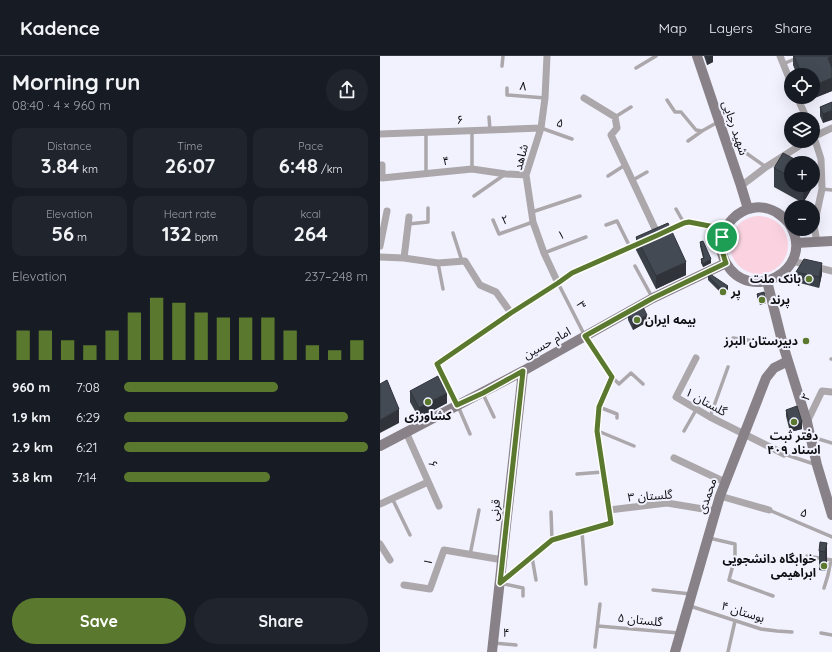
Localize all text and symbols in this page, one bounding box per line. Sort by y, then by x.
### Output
text: Kadence [20,16,100,40]
text: Map [658,19,687,37]
text: Layers [709,19,753,37]
text: Share [775,19,812,37]
text: Morning run [12,68,140,96]
map controls [784,68,820,236]
button: locate [784,68,820,104]
button: share [326,69,368,111]
street label: ۸ [519,78,527,93]
text: 08:40 · 4 × 960 m [12,97,111,113]
street label: شهید رجایی [719,99,752,157]
street label: ۶ [456,112,464,127]
button: layers [784,112,820,148]
street label: ۵ [554,114,566,131]
text: Distance [47,139,91,153]
text: Time [177,139,203,153]
text: Pace [298,139,323,153]
street label: شاهد [510,142,531,171]
text: 3.84 [41,153,79,178]
text: 26:07 [165,153,215,178]
text: 6:48 [279,153,318,178]
street label: ۴ [442,153,450,168]
button: + [784,156,820,192]
text: km [79,162,98,176]
text: /km [318,162,343,176]
button: − [784,200,820,236]
text: Elevation [46,207,93,221]
text: Heart rate [164,207,216,221]
text: kcal [300,207,321,221]
street label: ۲ [499,211,510,228]
pin [705,220,739,254]
text: 56 [52,221,74,246]
text: 132 [162,221,192,246]
text: 264 [294,221,328,246]
street label: ۱ [555,226,567,243]
icon: arrive [711,226,733,248]
text: m [74,230,87,244]
text: bpm [192,230,218,244]
text: Elevation [12,268,67,284]
text: 237–248 m [304,268,368,284]
place label: بانک ملت [750,271,801,286]
marker: بانک ملت [804,274,814,284]
place label: پر [730,284,741,301]
marker: پر [718,287,728,297]
place label: پرند [770,292,790,309]
marker: پرند [757,295,767,305]
street label: ۳ [573,298,590,311]
place label: بیمه ایران [645,312,696,327]
marker: بیمه ایران [632,315,642,325]
street label: امام حسین [520,323,574,364]
place label: دبیرستان البرز [723,333,798,348]
marker: دبیرستان البرز [801,336,811,346]
text: 960 m [12,379,50,395]
text: 7:08 [76,379,100,395]
street label: گلستان ۱ [683,384,731,420]
street label: ۲ [797,390,814,403]
marker: کشاورزی [423,397,433,407]
place label: کشاورزی [404,408,452,423]
text: 1.9 km [12,409,51,425]
text: 6:29 [76,409,100,425]
marker: دفتر ثبت اسناد ۴۰۹ [789,417,799,427]
place label: دفتر ثبت اسناد ۴۰۹ [767,428,821,457]
text: 2.9 km [12,439,53,455]
text: 6:21 [76,439,97,455]
street label: ۶ [425,458,442,470]
text: 3.8 km [12,469,52,485]
text: 7:14 [76,469,97,485]
street label: محمدی [694,476,720,515]
street label: گلستان ۳ [627,486,674,505]
street label: قرنی [486,498,503,522]
street label: ۵ [798,504,810,521]
place label: خوابگاه دانشجویی ابراهیمی [723,551,816,580]
street label: ۱ [419,556,436,568]
marker: خوابگاه دانشجویی ابراهیمی [819,561,829,571]
button: Save [12,598,186,644]
button: Share [194,598,368,644]
street label: بوستان ۴ [720,598,767,625]
street label: گلستان ۵ [617,610,664,629]
street label: ۴ [502,625,510,640]

